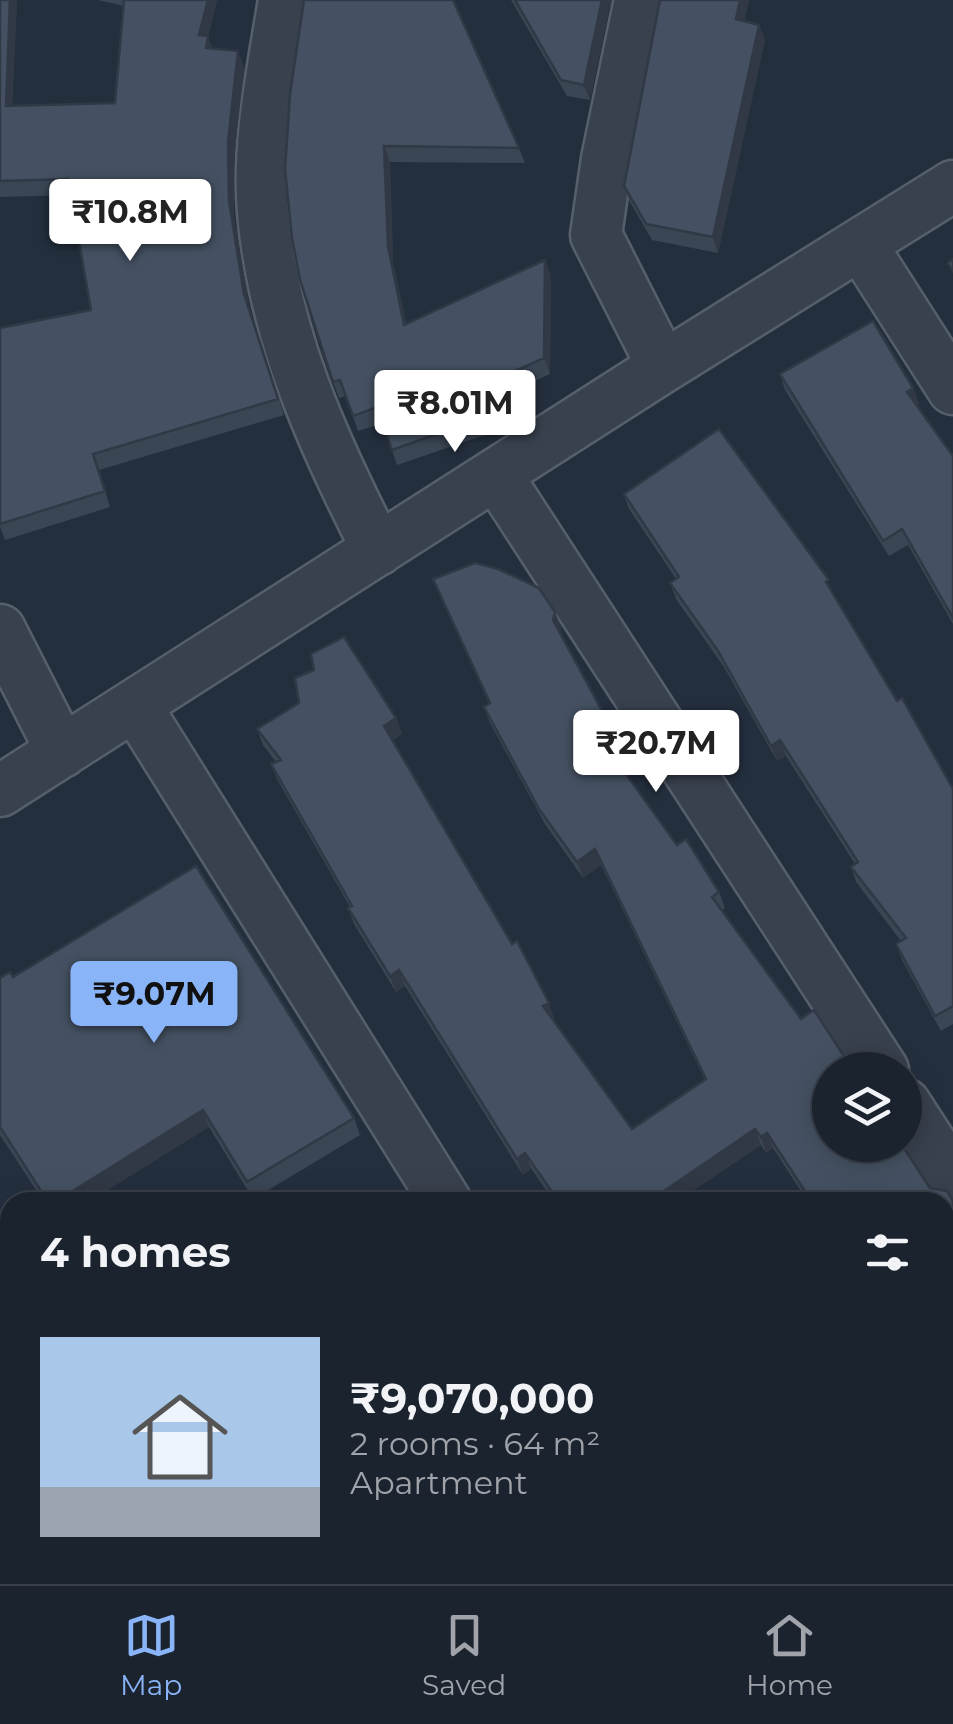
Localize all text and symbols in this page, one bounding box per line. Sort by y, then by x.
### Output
pin: ₹10.8M [49,179,211,264]
text: ₹10.8M [71,192,189,231]
pin: ₹8.01M [374,370,536,455]
text: ₹8.01M [396,383,514,422]
pin: ₹20.7M [575,710,737,795]
text: ₹20.7M [595,723,717,762]
pin: ₹9.07M [73,961,235,1046]
text: ₹9.07M [92,974,216,1013]
map controls [812,1052,922,1162]
button: layers [812,1052,922,1162]
icon: filters [860,1225,915,1280]
text: 4 homes [40,1226,231,1278]
text: ₹9,070,000 [350,1372,595,1424]
icon: home [120,1377,240,1497]
text: 2 rooms · 64 m² [350,1424,600,1463]
text: Apartment [350,1463,528,1502]
tab: Map [120,1608,182,1702]
tab: Saved [422,1608,506,1702]
tab: Home [746,1608,833,1702]

